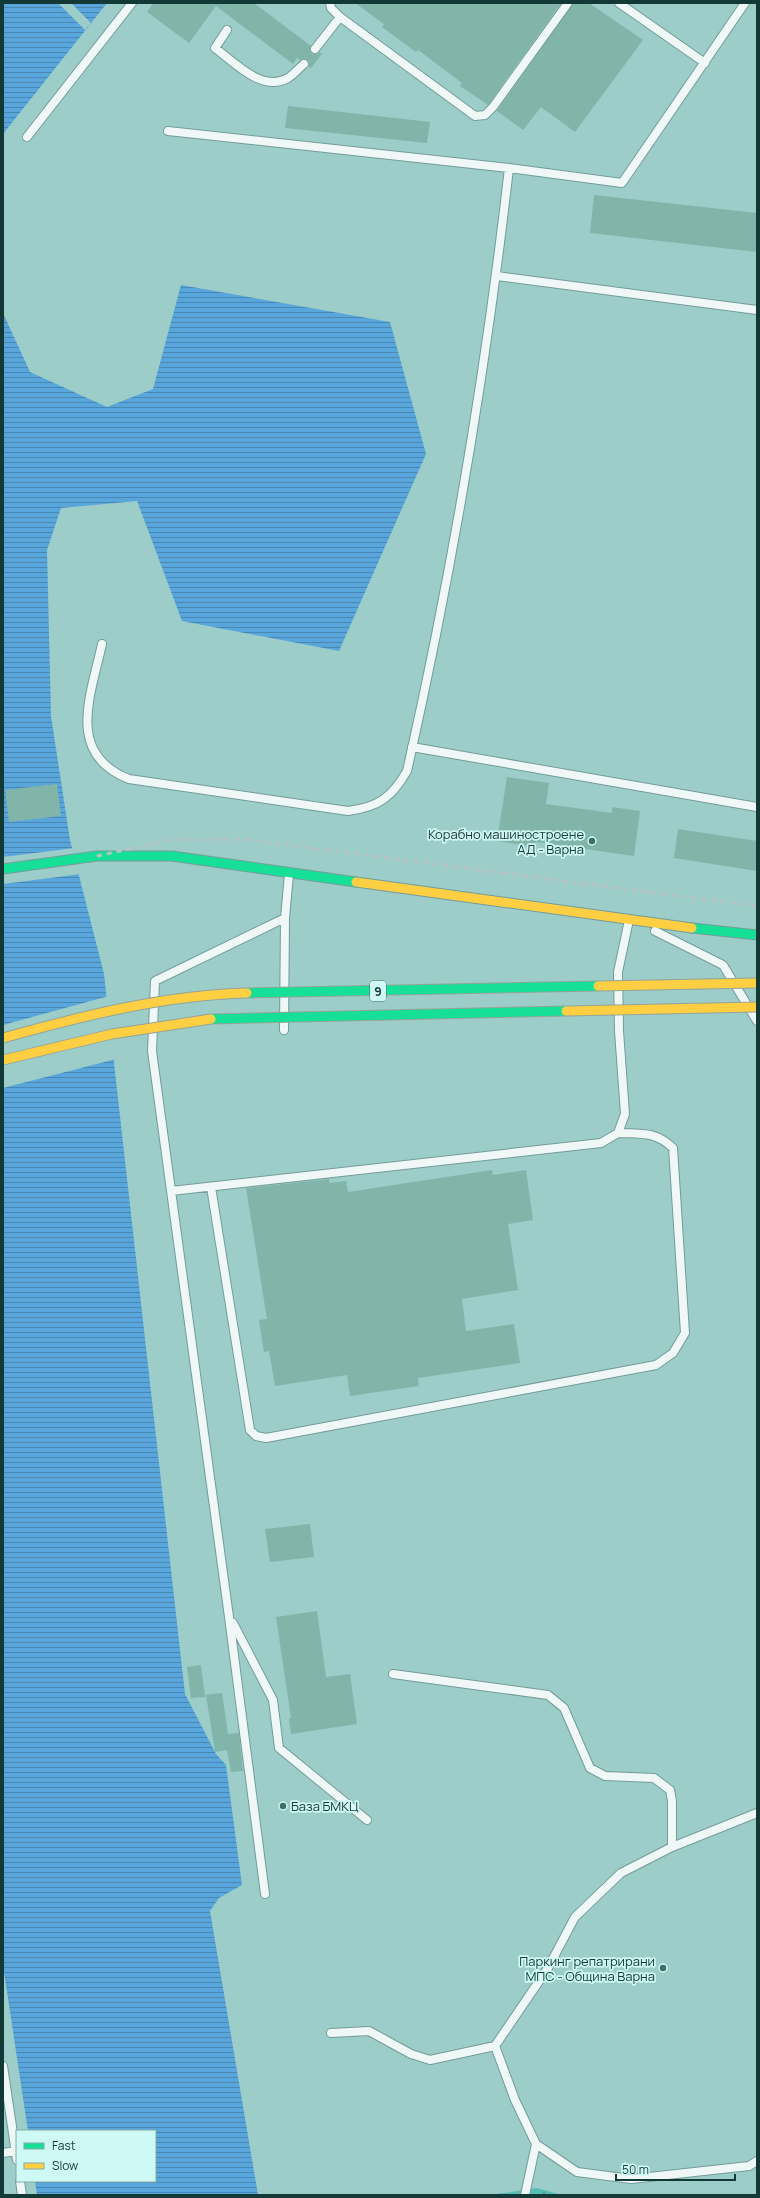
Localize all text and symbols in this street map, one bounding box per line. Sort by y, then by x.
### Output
place label: Корабно машиностроене АД - Варна [428,825,584,858]
marker: Корабно машиностроене АД - Варна [587,836,597,846]
road number: 9 [370,981,386,1001]
place label: База БМКЦ [291,1797,359,1815]
marker: База БМКЦ [278,1801,288,1811]
place label: Паркинг репатрирани МПС - Община Варна [519,1952,655,1985]
marker: Паркинг репатрирани МПС - Община Варна [658,1963,668,1973]
legend [16,2130,156,2182]
text: Fast [52,2137,76,2154]
scale bar [616,2156,735,2182]
text: Slow [52,2157,78,2174]
text: 50 m [622,2161,649,2178]

